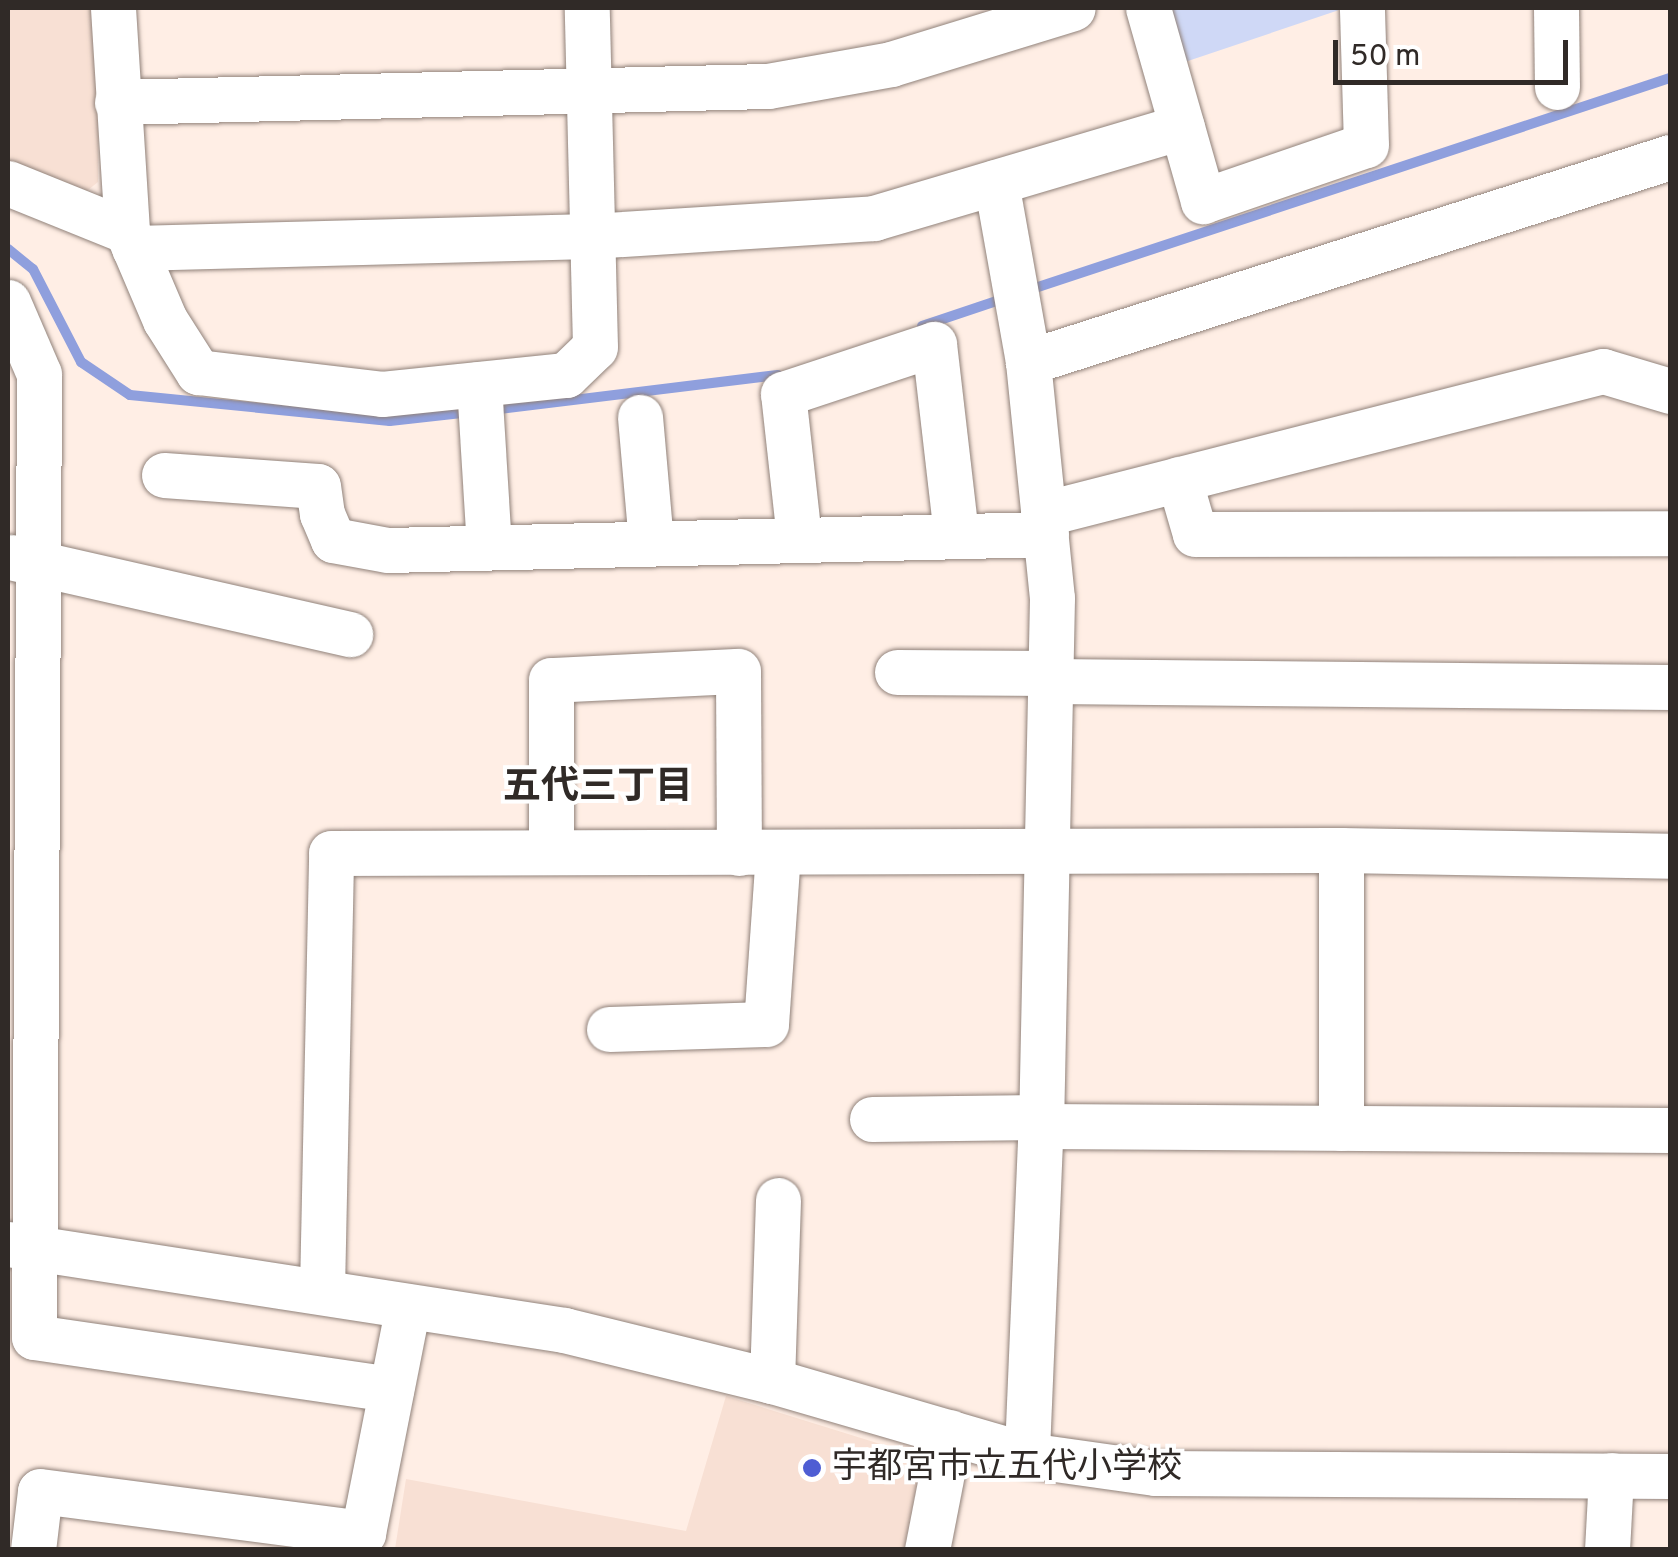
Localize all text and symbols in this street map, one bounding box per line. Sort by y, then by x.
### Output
scale bar [1338,20,1573,82]
text: 50 m [1350,39,1420,76]
district label: 五代三丁目 [503,766,693,812]
place label: 宇都宮市立五代小学校 [832,1447,1182,1489]
marker: 宇都宮市立五代小学校 [801,1457,823,1479]

